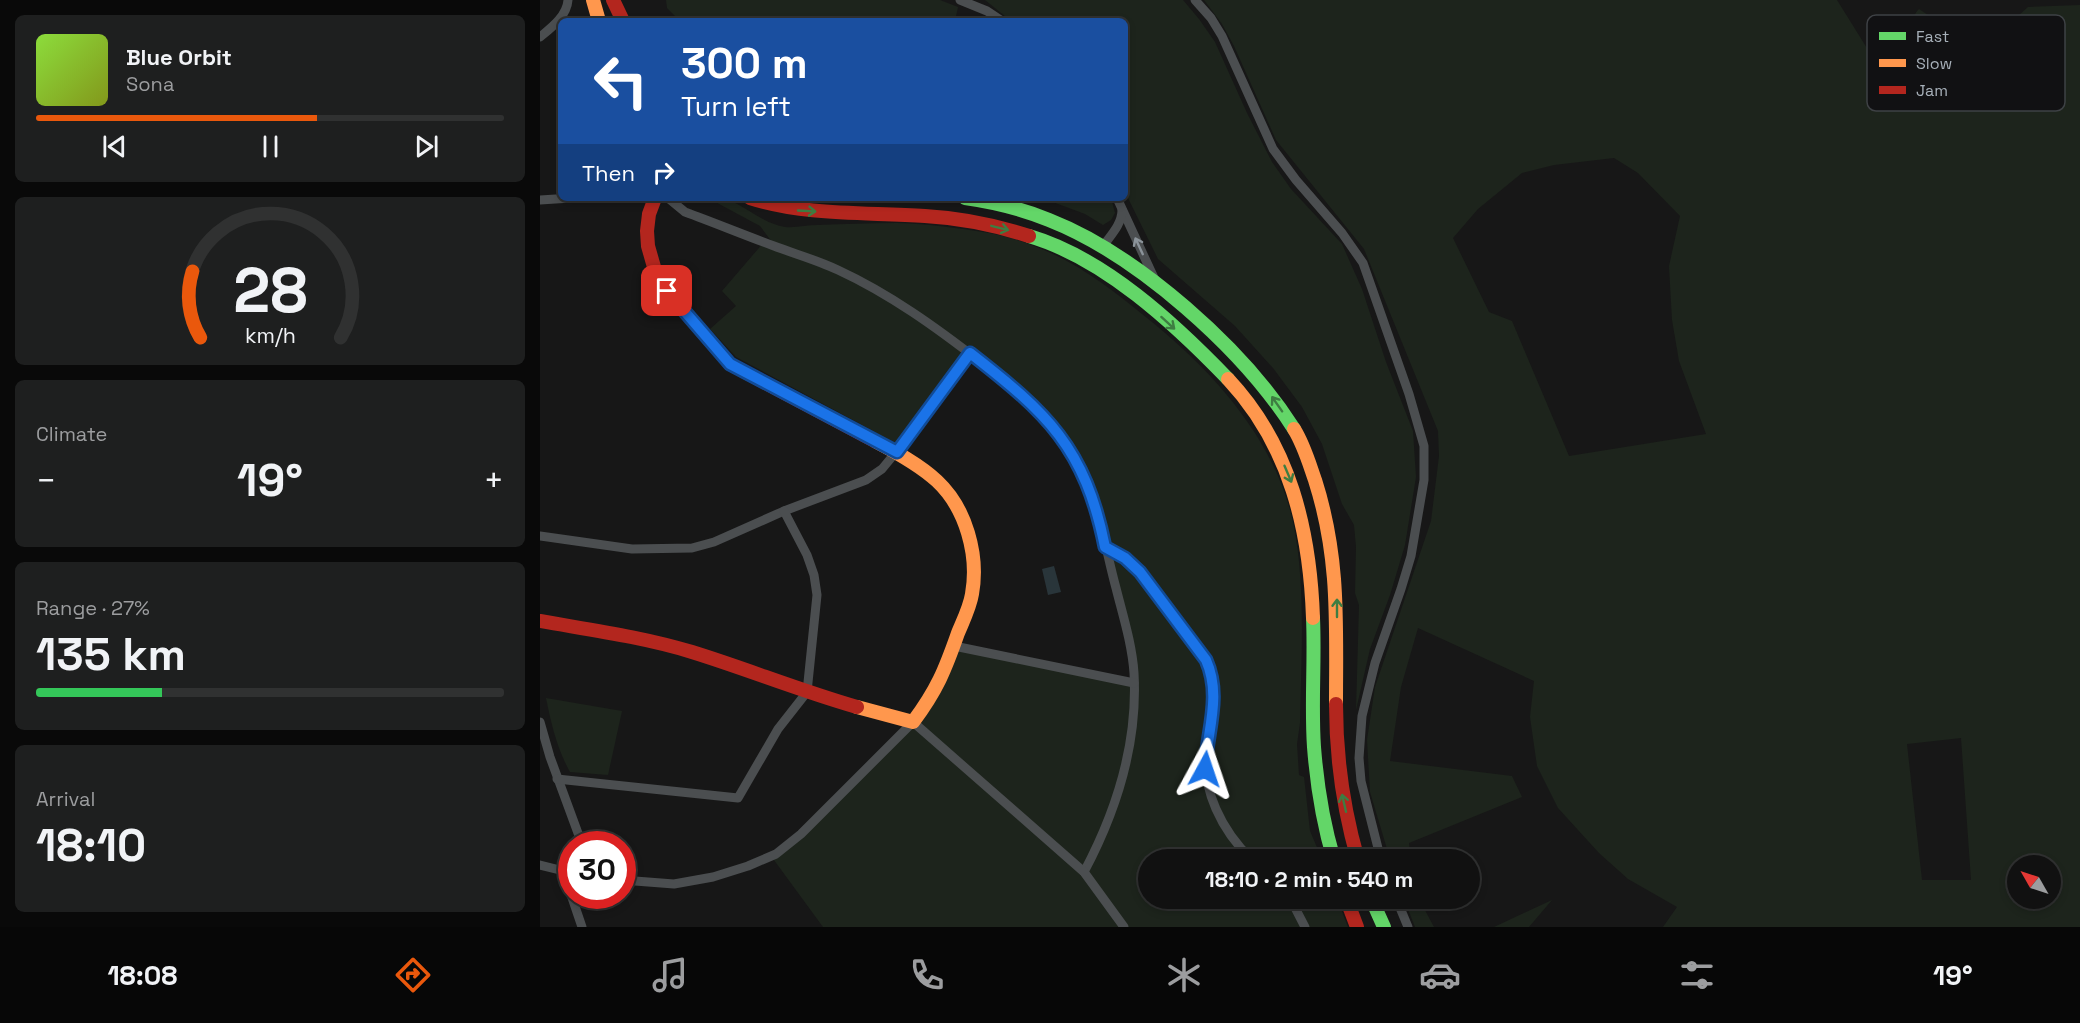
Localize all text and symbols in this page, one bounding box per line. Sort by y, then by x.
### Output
legend [1867,15,2065,111]
text: Fast [1916,26,1949,47]
text: 300 m [681,37,808,90]
icon: left [582,42,660,120]
text: Blue Orbit [126,43,232,71]
text: Slow [1916,53,1952,74]
text: Sona [126,71,174,97]
text: Jam [1916,80,1948,101]
text: Turn left [681,89,791,124]
icon: previous [98,130,131,163]
icon: pause [254,130,287,163]
icon: next [410,130,443,163]
icon: right [647,156,680,189]
text: Then [582,159,635,187]
one-way arrow [796,206,816,217]
one-way arrow [991,223,1010,235]
one-way arrow [1133,237,1144,255]
text: 28 [233,251,307,330]
pin [641,265,692,316]
icon: arrive [650,274,683,307]
one-way arrow [1160,316,1175,330]
text: km/h [244,323,296,350]
one-way arrow [1271,397,1283,413]
text: Climate [36,421,107,447]
text: 19° [237,452,303,509]
text: − [36,460,56,502]
text: + [484,460,504,502]
one-way arrow [1283,464,1294,482]
text: Range · 27% [36,595,150,621]
one-way arrow [1331,599,1343,619]
text: 135 km [36,626,186,683]
position arrow [1173,737,1237,801]
text: Arrival [36,786,95,812]
one-way arrow [1338,794,1349,813]
text: 18:10 [36,817,146,874]
speed limit sign: 30 [558,831,636,909]
north arrow [2007,855,2061,909]
map controls [2007,855,2061,909]
text: 18:10 · 2 min · 540 m [1205,865,1413,893]
icon: directions [392,954,434,996]
icon: music [649,954,691,996]
icon: phone [906,954,948,996]
icon: climate [1163,954,1205,996]
icon: car [1419,954,1461,996]
icon: filters [1676,954,1718,996]
text: 18:08 [107,958,178,993]
text: 19° [1933,958,1973,993]

